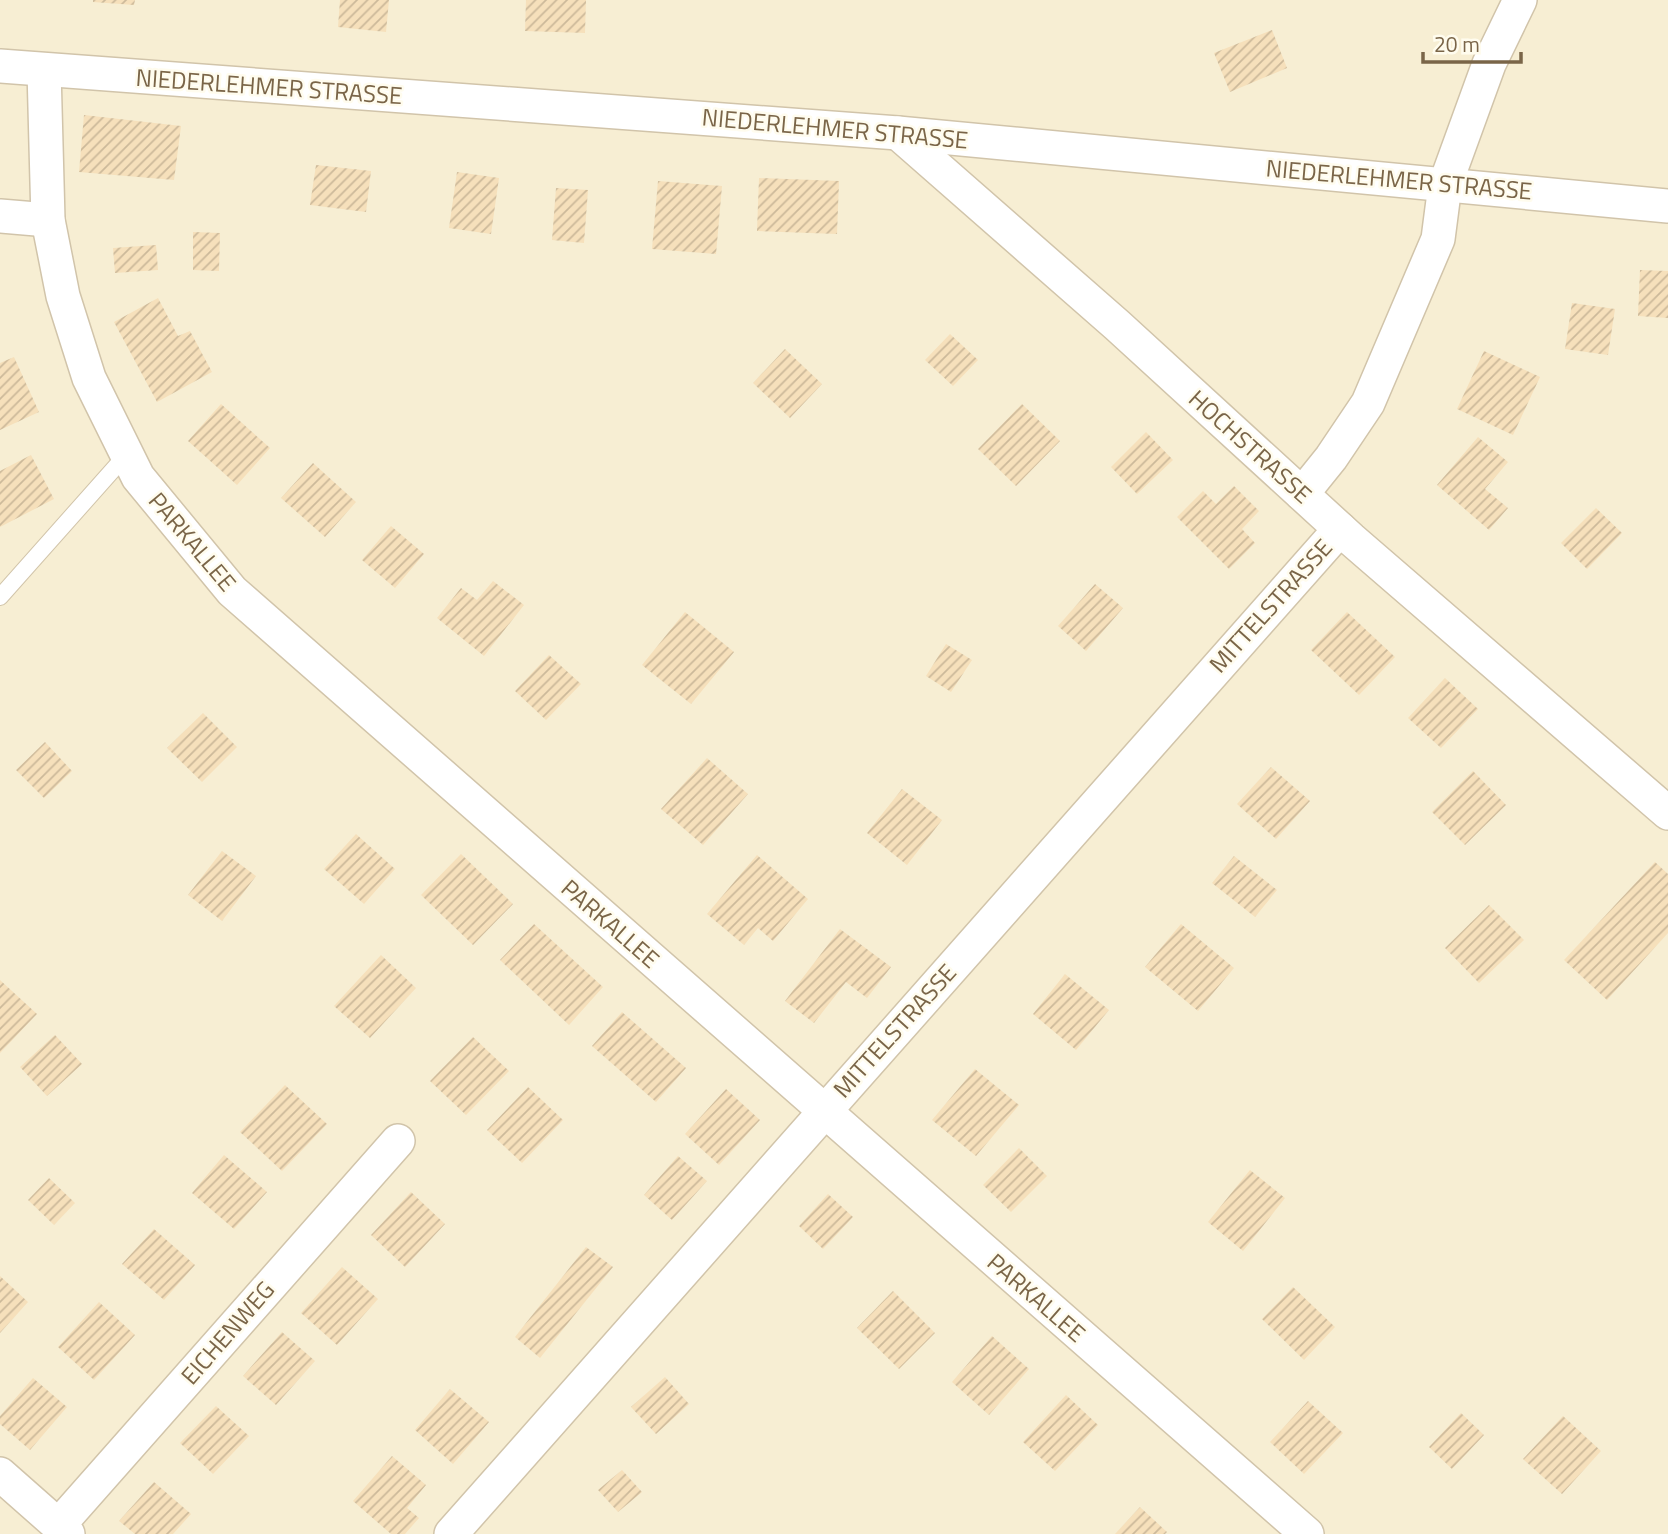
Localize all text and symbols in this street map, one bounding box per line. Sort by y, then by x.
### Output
scale bar [1423,21,1521,65]
text: 20 m [1434,28,1480,60]
street label: NIEDERLEHMER STRASSE [135,59,404,113]
street label: NIEDERLEHMER STRASSE [700,98,970,158]
street label: NIEDERLEHMER STRASSE [1264,149,1534,209]
street label: HOCHSTRASSE [1181,381,1320,511]
street label: PARKALLEE [140,484,245,599]
street label: MITTELSTRASSE [1200,530,1340,680]
street label: PARKALLEE [554,870,668,976]
street label: MITTELSTRASSE [824,955,964,1105]
street label: PARKALLEE [980,1244,1094,1350]
street label: EICHENWEG [172,1273,283,1392]

